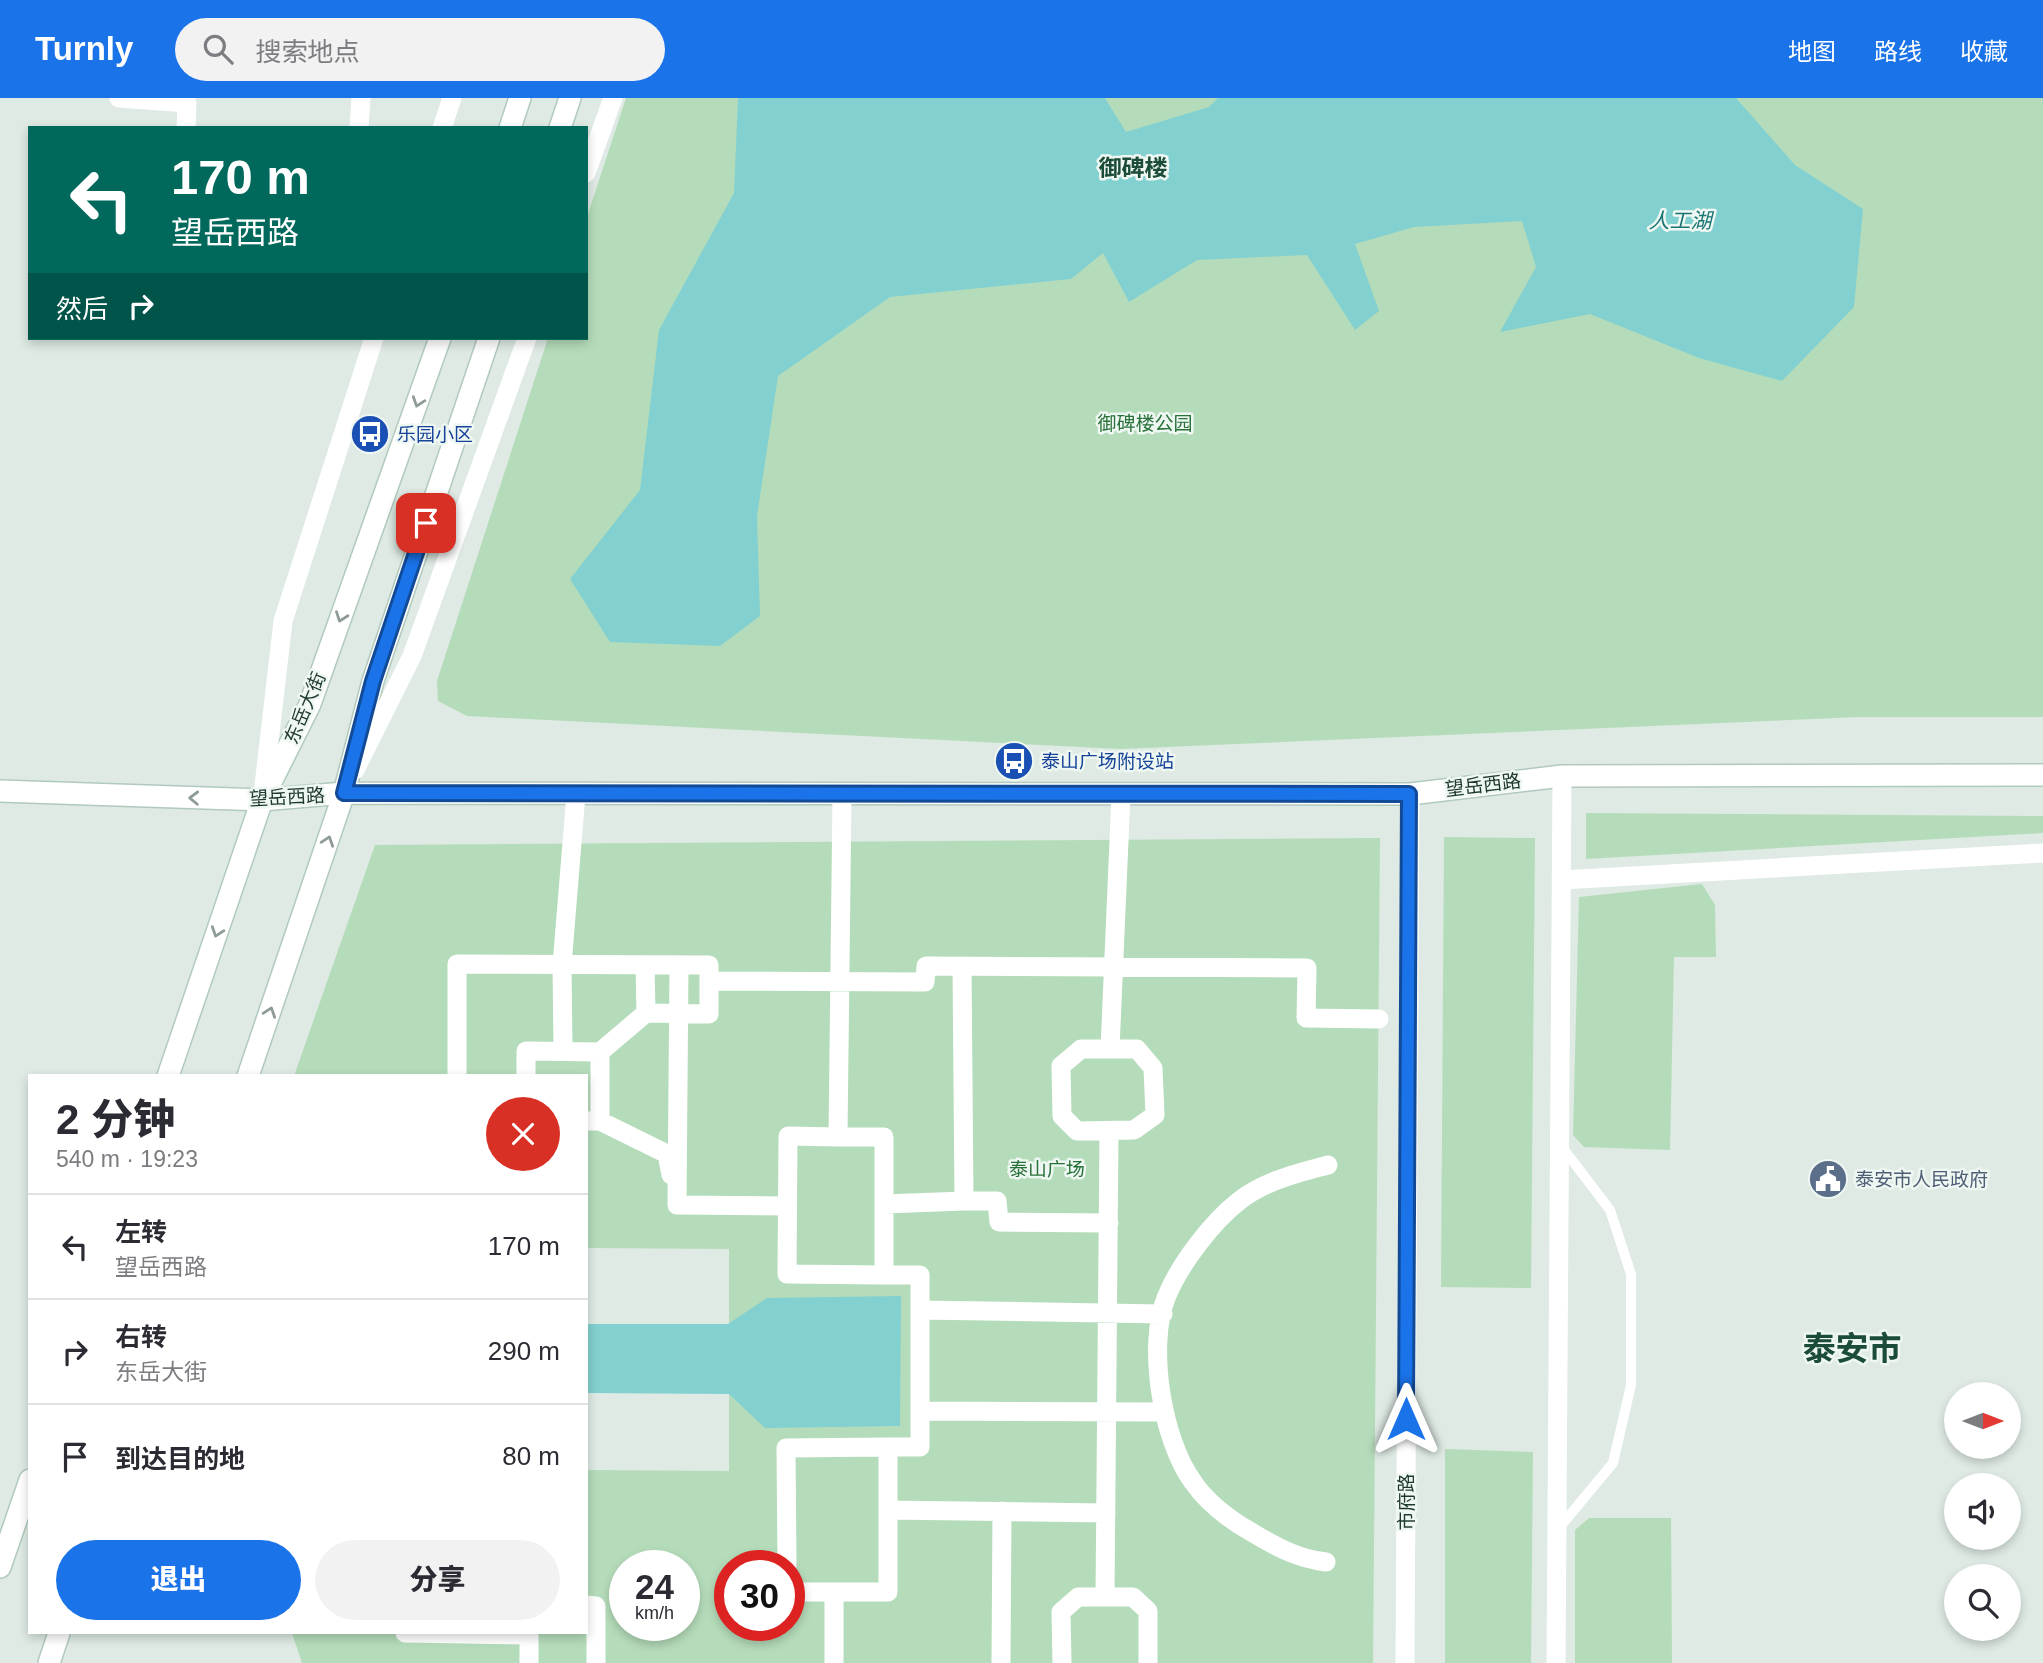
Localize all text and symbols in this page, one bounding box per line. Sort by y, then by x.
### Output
search box [175,18,665,81]
text: Turnly [35,30,133,67]
icon: search [199,30,237,68]
text: 搜索地点 [255,37,359,67]
text: 地图 [1788,38,1836,65]
text: 路线 [1874,38,1922,65]
text: 收藏 [1960,38,2008,65]
text: 170 m [171,150,310,204]
icon: left [56,154,147,245]
district label: 御碑楼 [1099,155,1168,181]
water label: 人工湖 [1649,209,1714,232]
text: 望岳西路 [171,215,299,251]
icon: right [122,287,160,325]
text: 然后 [56,294,108,324]
one-way arrow [412,396,426,408]
bus stop icon: 乐园小区 [349,413,391,455]
park label: 御碑楼公园 [1097,413,1193,434]
place label: 乐园小区 [397,424,473,445]
pin [396,493,456,553]
icon: arrive [407,504,445,542]
one-way arrow [336,610,350,622]
street label: 东岳大街 [280,669,330,747]
bus stop icon: 泰山广场附设站 [993,740,1035,782]
place label: 泰山广场附设站 [1041,751,1174,772]
street label: 望岳西路 [1444,770,1522,800]
street label: 望岳西路 [248,785,326,809]
one-way arrow [188,791,199,806]
one-way arrow [320,835,334,847]
one-way arrow [211,925,225,938]
one-way arrow [262,1006,276,1018]
text: 2 分钟 [56,1096,175,1143]
button: close [486,1097,560,1171]
text: 540 m · 19:23 [56,1146,198,1172]
public building icon: 泰安市人民政府 [1807,1158,1849,1200]
park label: 泰山广场 [1009,1159,1085,1180]
place label: 泰安市人民政府 [1855,1169,1988,1190]
text: 左转 [115,1217,167,1247]
icon: left [56,1228,94,1266]
text: 170 m [488,1231,560,1261]
text: 望岳西路 [115,1254,207,1280]
text: 右转 [115,1322,167,1352]
district label: 泰安市 [1803,1330,1902,1367]
icon: right [56,1333,94,1371]
text: 290 m [488,1336,560,1366]
text: 东岳大街 [115,1359,207,1385]
position arrow [1369,1382,1443,1456]
north arrow [1944,1382,2021,1460]
map controls [1944,1382,2021,1641]
icon: arrive [56,1438,94,1476]
text: 80 m [502,1441,560,1471]
text: 到达目的地 [115,1444,245,1474]
street label: 市府路 [1396,1473,1417,1531]
button: sound [1944,1473,2021,1550]
button: 退出 [56,1540,301,1620]
button: 分享 [315,1540,560,1620]
speed limit sign: 30 [714,1550,805,1641]
button: search [1944,1564,2021,1641]
text: 24 [635,1567,674,1606]
text: km/h [635,1603,674,1623]

